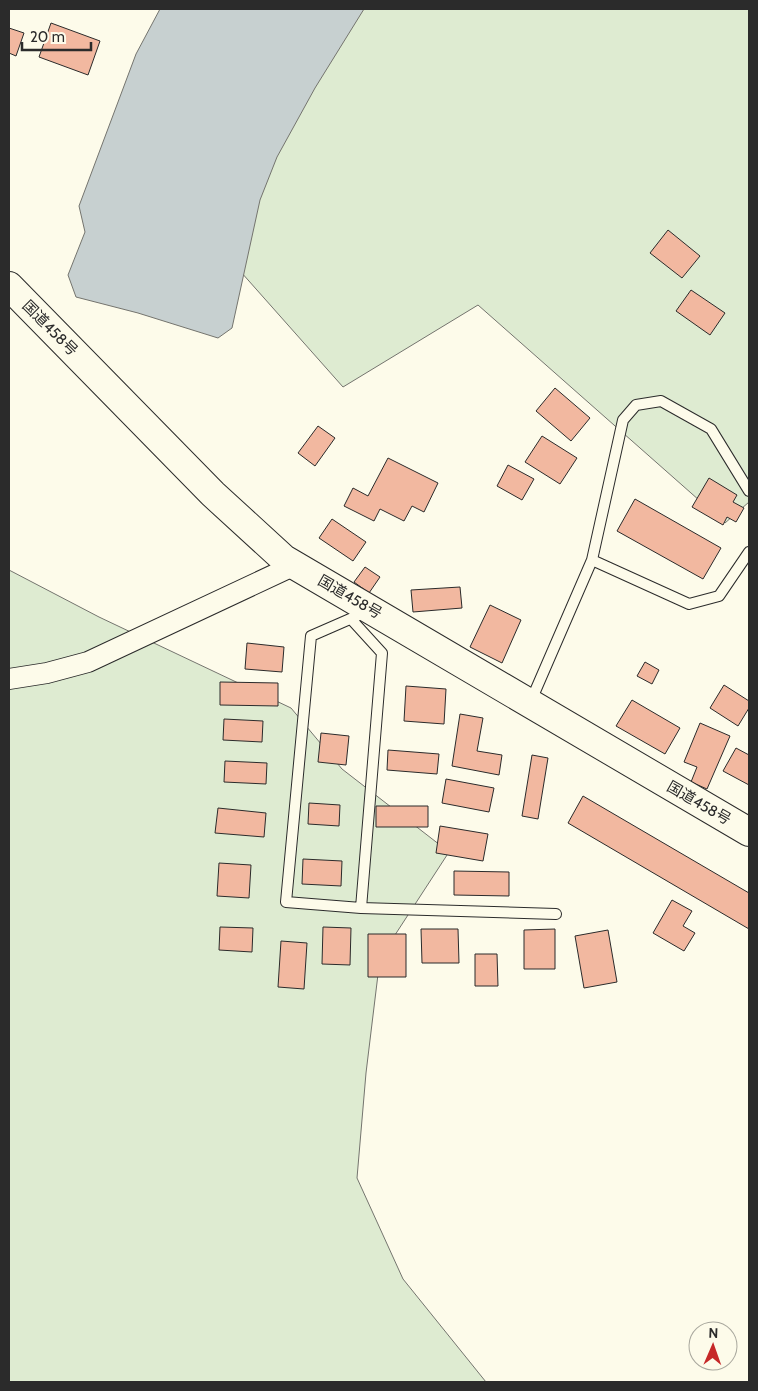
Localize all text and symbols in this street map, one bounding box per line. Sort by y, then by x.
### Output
scale bar [22,20,91,52]
text: 20 m [30,28,65,46]
street label: 国道458号 [19,297,81,359]
street label: 国道458号 [315,571,385,623]
street label: 国道458号 [664,777,734,829]
north arrow [688,1321,738,1371]
text: N [708,1324,719,1342]

